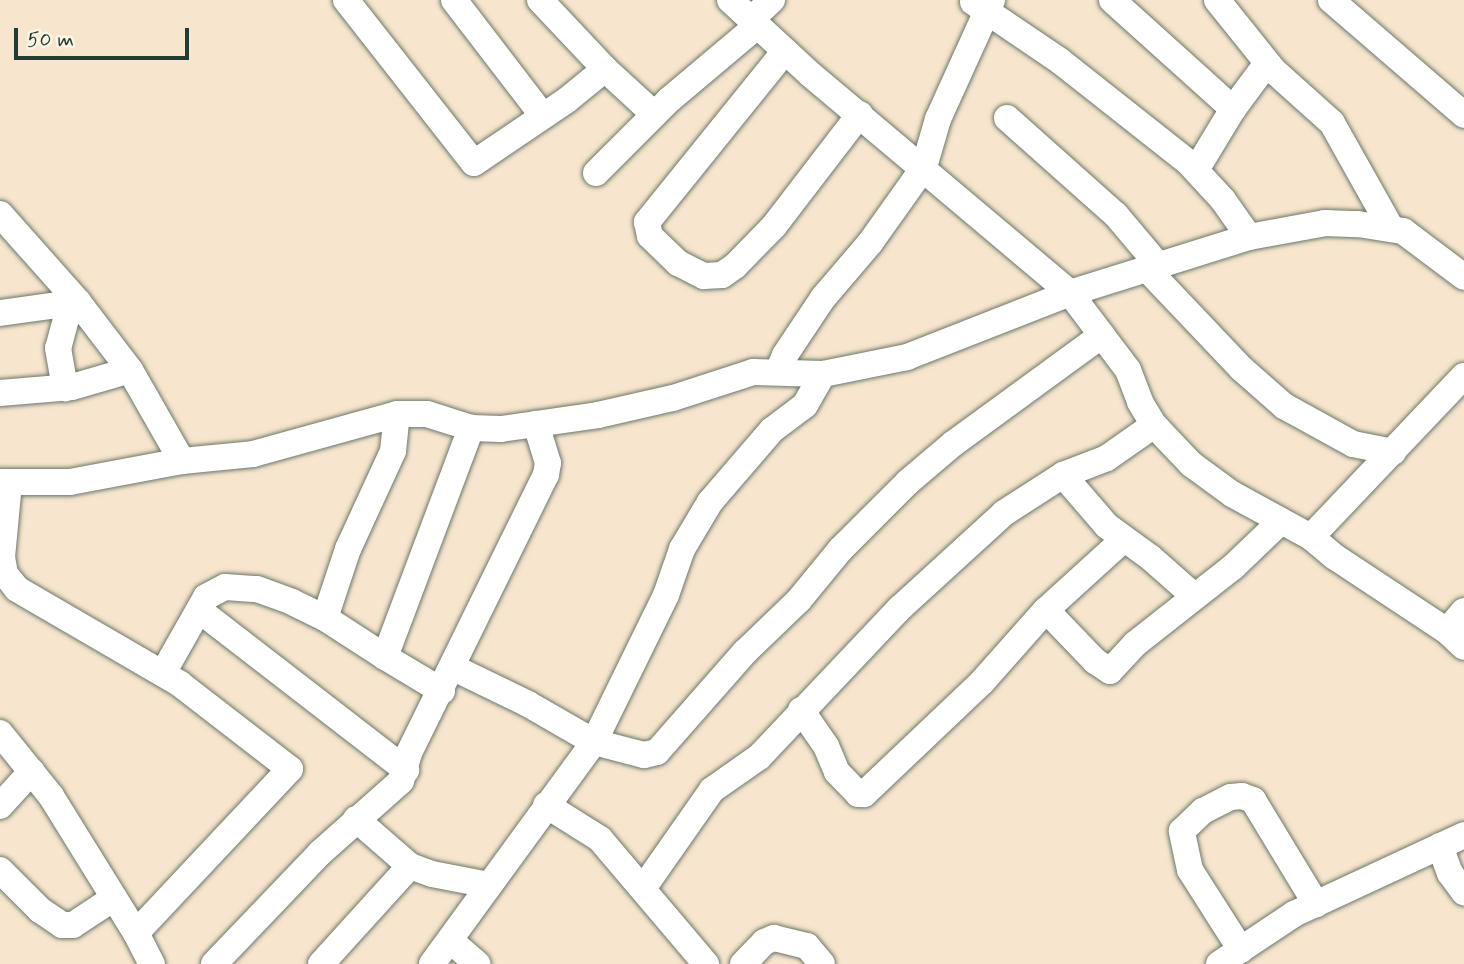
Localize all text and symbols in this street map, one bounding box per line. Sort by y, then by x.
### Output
scale bar [18,14,192,58]
text: 50 m [27,26,74,54]

